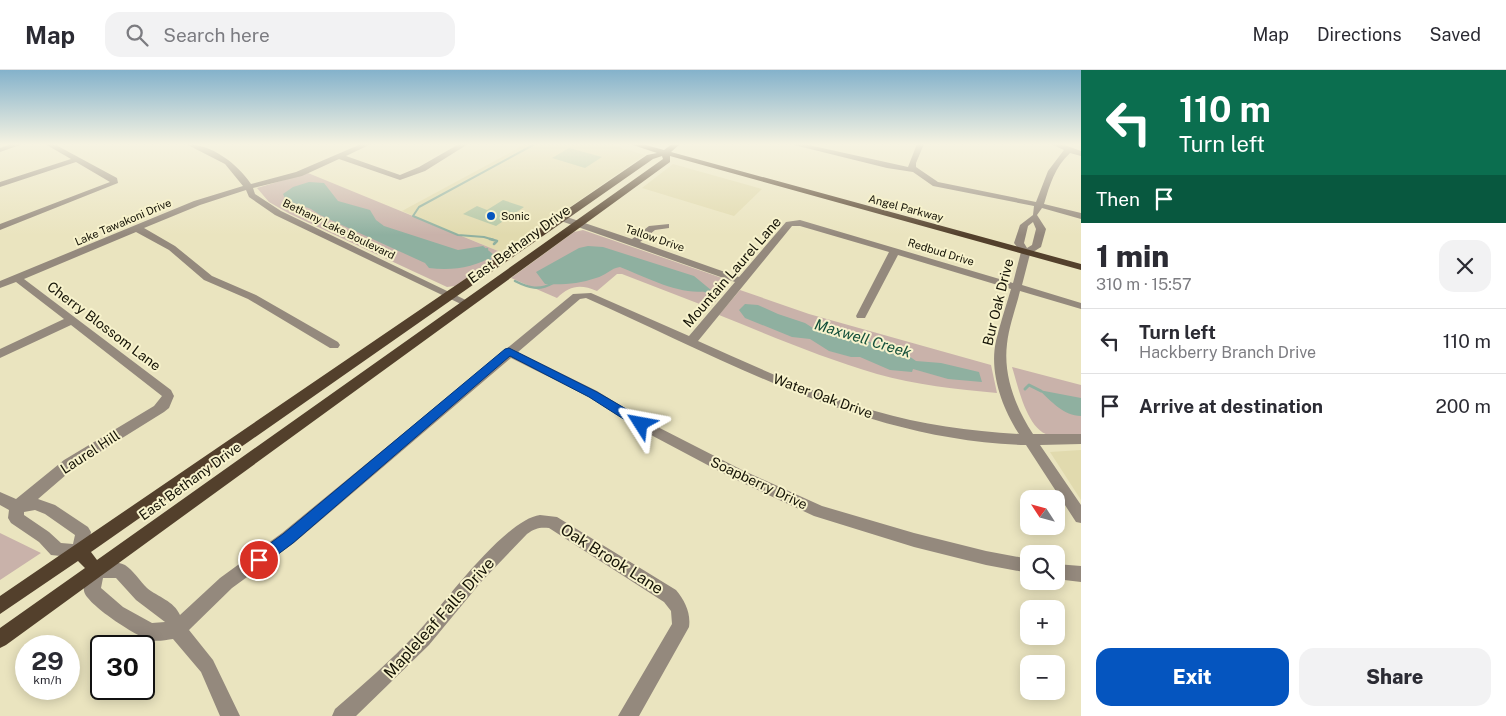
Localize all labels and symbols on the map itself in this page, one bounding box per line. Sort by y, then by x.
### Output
street label: Angel Parkway [867,192,945,224]
street label: Lake Tawakoni Drive [73,196,173,248]
street label: Bethany Lake Boulevard [281,197,397,261]
street label: East Bethany Drive [465,201,573,286]
marker: Sonic [485,210,497,222]
place label: Sonic [501,210,530,222]
street label: Mountain Laurel Lane [680,214,784,330]
street label: Tallow Drive [624,222,686,254]
street label: Redbud Drive [906,236,976,268]
street label: Bur Oak Drive [979,257,1017,347]
street label: Cherry Blossom Lane [44,278,164,374]
water label: Maxwell Creek [813,315,914,361]
street label: Water Oak Drive [771,371,875,421]
position arrow [614,397,666,449]
street label: Laurel Hill [57,427,123,477]
street label: East Bethany Drive [136,438,244,523]
street label: Soapberry Drive [708,454,810,512]
north arrow [1020,490,1065,535]
street label: Oak Brook Lane [557,520,667,598]
pin [238,539,280,581]
street label: Mapleleaf Falls Drive [380,554,498,682]
speed limit sign: 30 [90,635,155,700]

